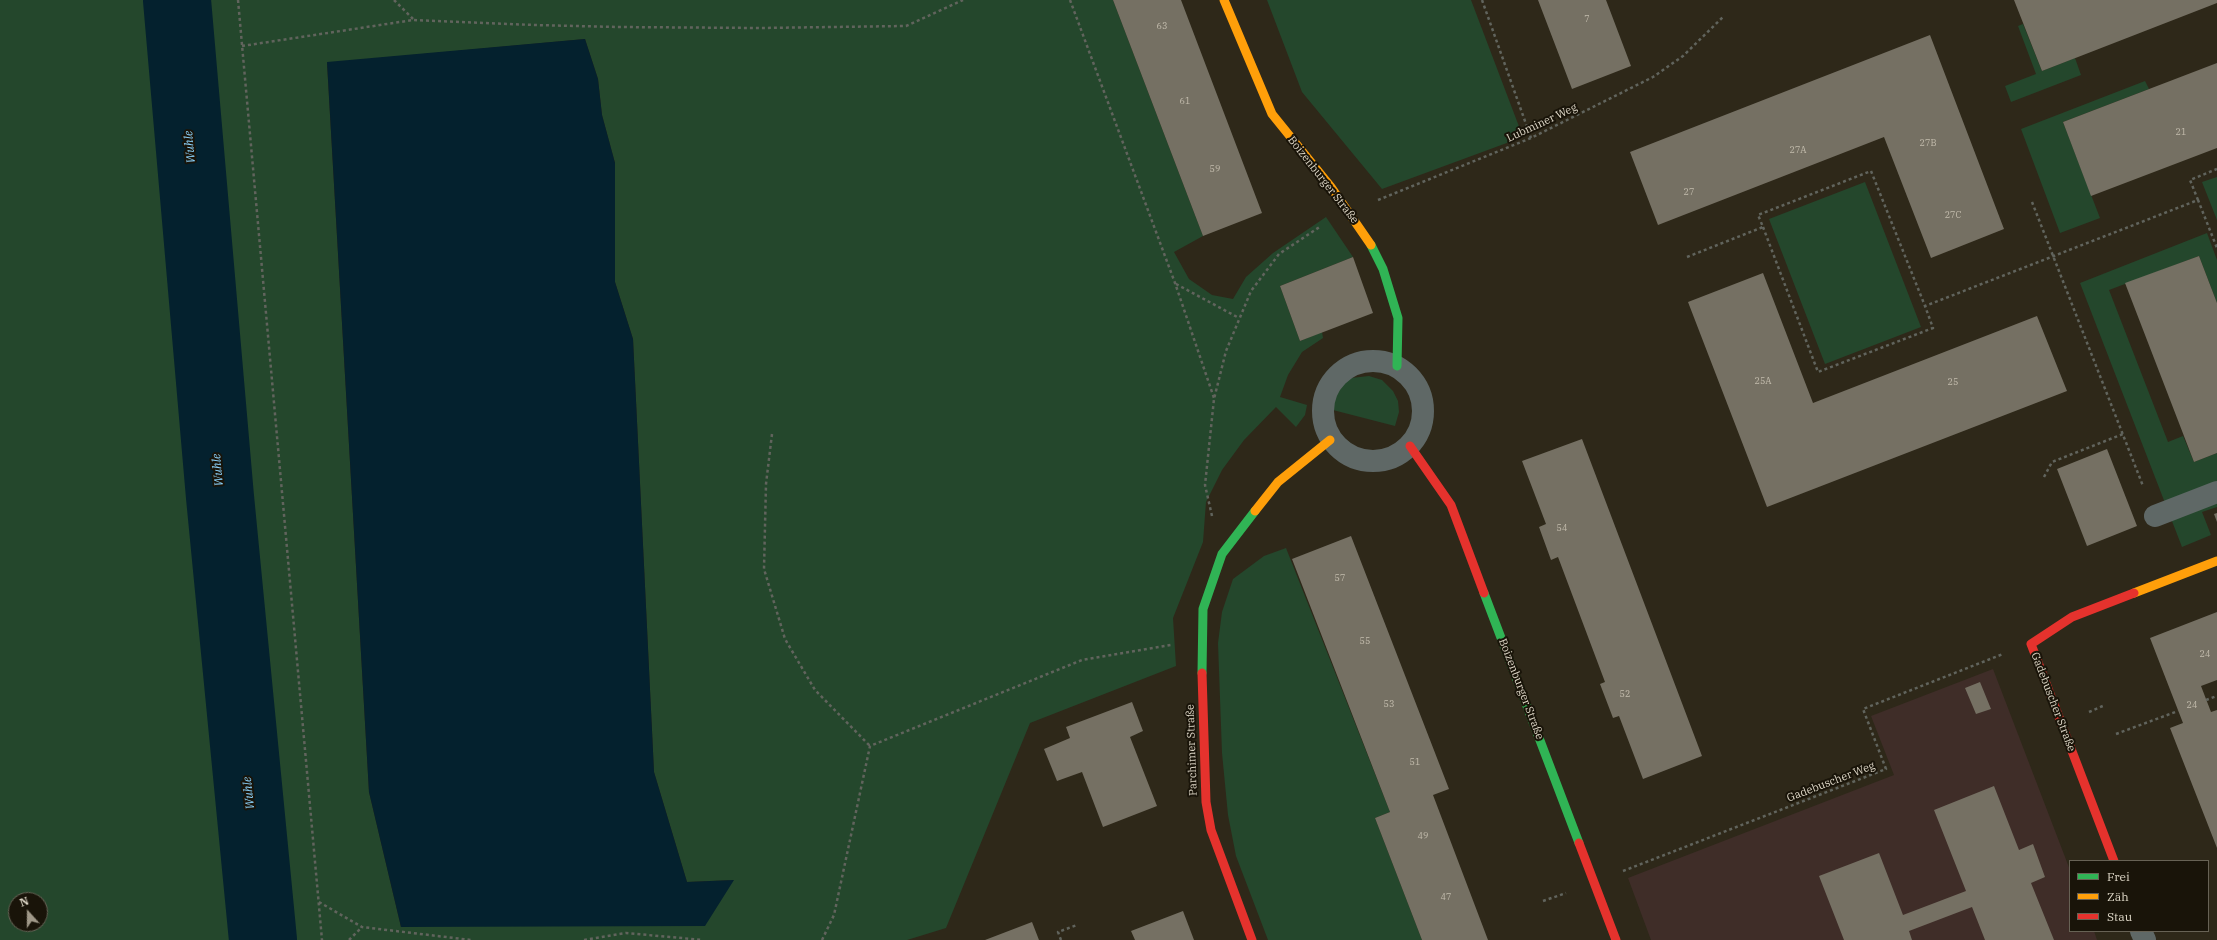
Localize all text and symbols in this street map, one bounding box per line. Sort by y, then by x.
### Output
house number: 7 [1584,14,1590,24]
house number: 63 [1157,21,1167,31]
house number: 61 [1180,96,1190,106]
street label: Lubminer Weg [1505,101,1579,145]
house number: 21 [2176,127,2186,137]
water label: Wuhle [181,130,199,164]
street label: Boizenburger Straße [1285,134,1361,226]
house number: 27B [1920,138,1936,148]
house number: 27A [1790,145,1806,155]
house number: 59 [1210,164,1220,174]
house number: 27 [1684,187,1694,197]
house number: 27C [1945,210,1961,220]
house number: 25A [1755,376,1771,386]
house number: 25 [1948,377,1958,387]
water label: Wuhle [209,453,227,487]
house number: 54 [1557,523,1567,533]
house number: 57 [1335,573,1345,583]
house number: 55 [1360,636,1370,646]
street label: Boizenburger Straße [1496,637,1546,741]
house number: 24 [2200,649,2210,659]
street label: Gadebuscher Straße [2028,650,2078,754]
house number: 52 [1620,689,1630,699]
house number: 53 [1384,699,1394,709]
house number: 24 [2187,700,2197,710]
street label: Parchimer Straße [1184,704,1200,796]
house number: 51 [1410,757,1420,767]
street label: Gadebuscher Weg [1785,759,1877,805]
water label: Wuhle [240,776,258,810]
house number: 49 [1418,831,1428,841]
legend [2069,860,2209,932]
text: Frei [2107,869,2130,884]
text: Zäh [2107,889,2129,904]
north arrow [8,892,48,932]
house number: 47 [1441,892,1451,902]
text: N [17,894,31,910]
text: Stau [2107,909,2132,924]

